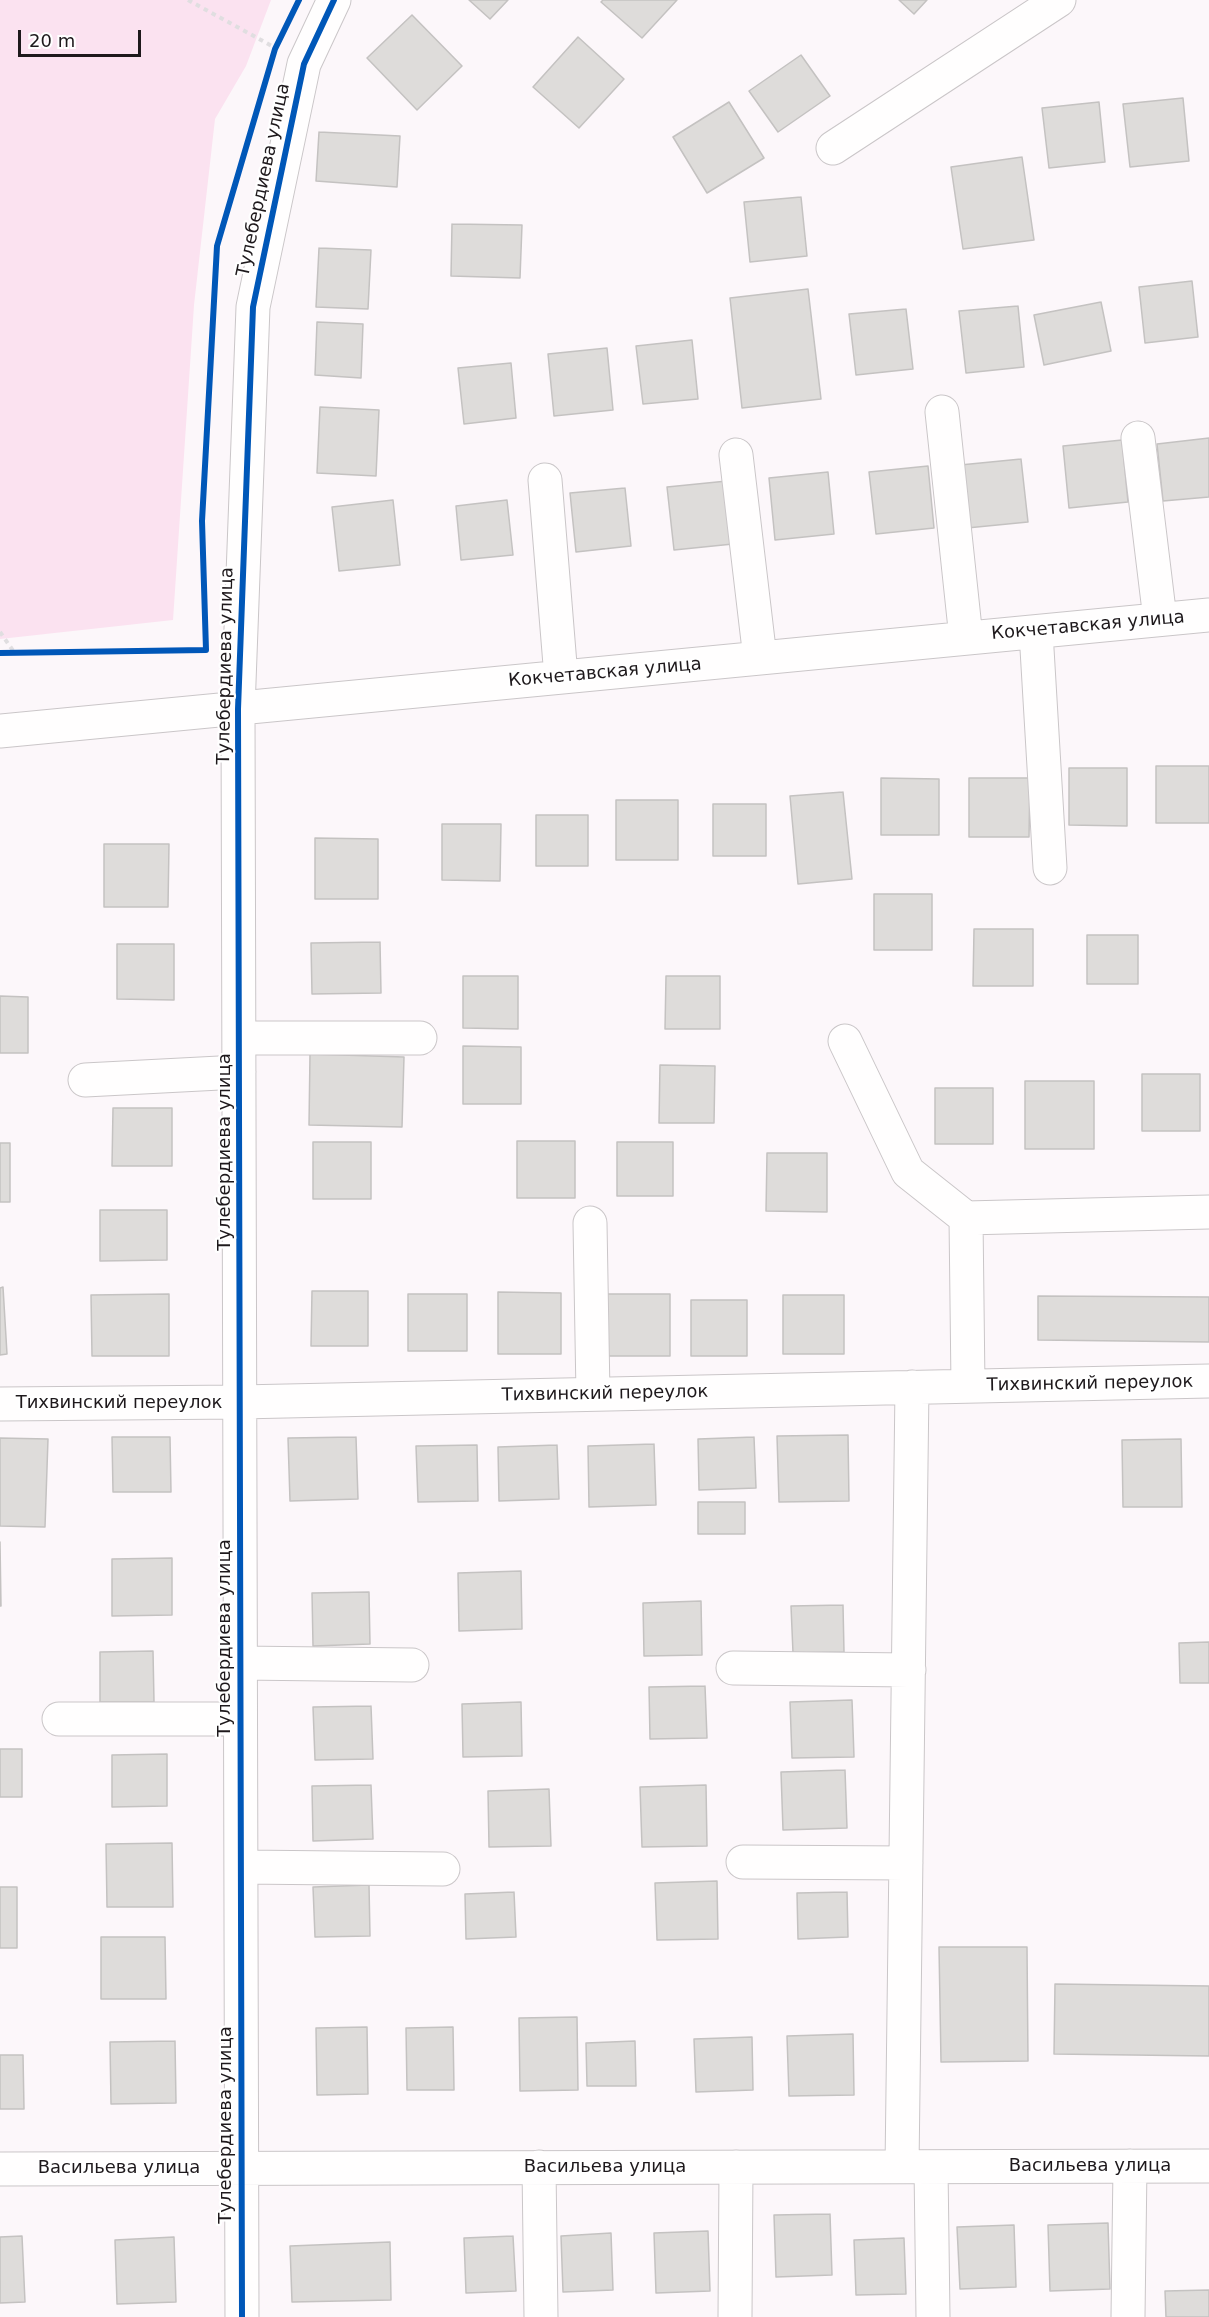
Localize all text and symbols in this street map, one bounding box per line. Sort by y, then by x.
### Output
scale bar [21,18,144,56]
text: 20 m [29,30,75,51]
street label: Тулебердиева улица [233,81,295,279]
street label: Тулебердиева улица [213,567,239,765]
street label: Кокчетавская улица [990,607,1186,645]
street label: Кокчетавская улица [507,654,703,692]
street label: Тулебердиева улица [214,1053,236,1251]
street label: Тихвинский переулок [986,1371,1194,1397]
street label: Тихвинский переулок [501,1381,709,1407]
street label: Тихвинский переулок [16,1392,222,1414]
street label: Тулебердиева улица [214,1539,236,1737]
street label: Тулебердиева улица [215,2026,237,2224]
street label: Васильева улица [1009,2155,1171,2177]
street label: Васильева улица [524,2156,686,2178]
street label: Васильева улица [38,2157,200,2179]

